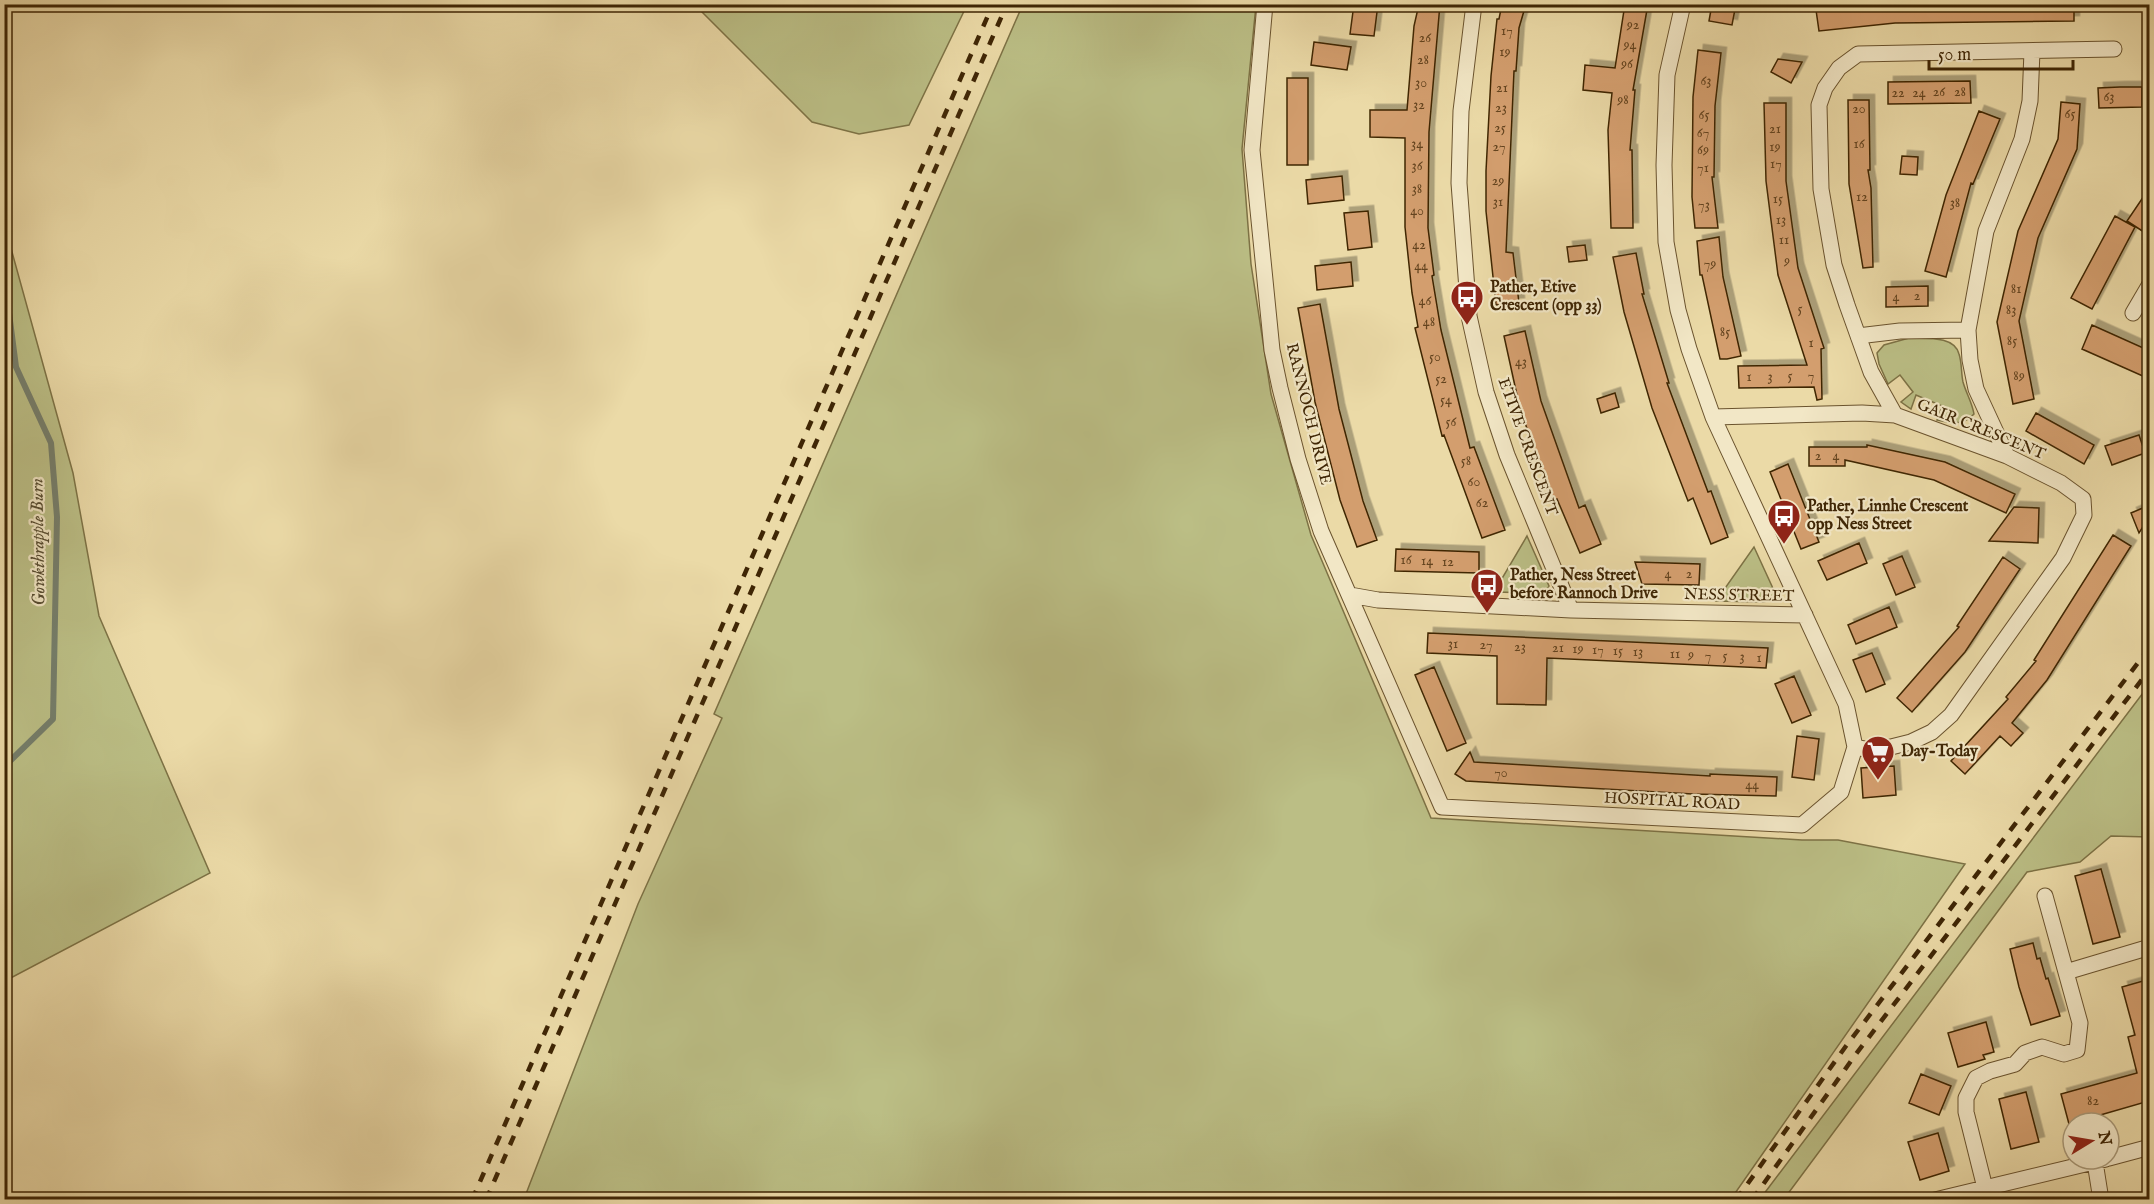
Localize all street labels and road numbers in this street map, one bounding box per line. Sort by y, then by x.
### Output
street label: RANNOCH DRIVE [1281,341,1335,487]
street label: ETIVE CRESCENT [1493,375,1561,519]
street label: GAIR CRESCENT [1914,395,2048,465]
street label: NESS STREET [1684,585,1795,607]
street label: HOSPITAL ROAD [1603,788,1741,816]

